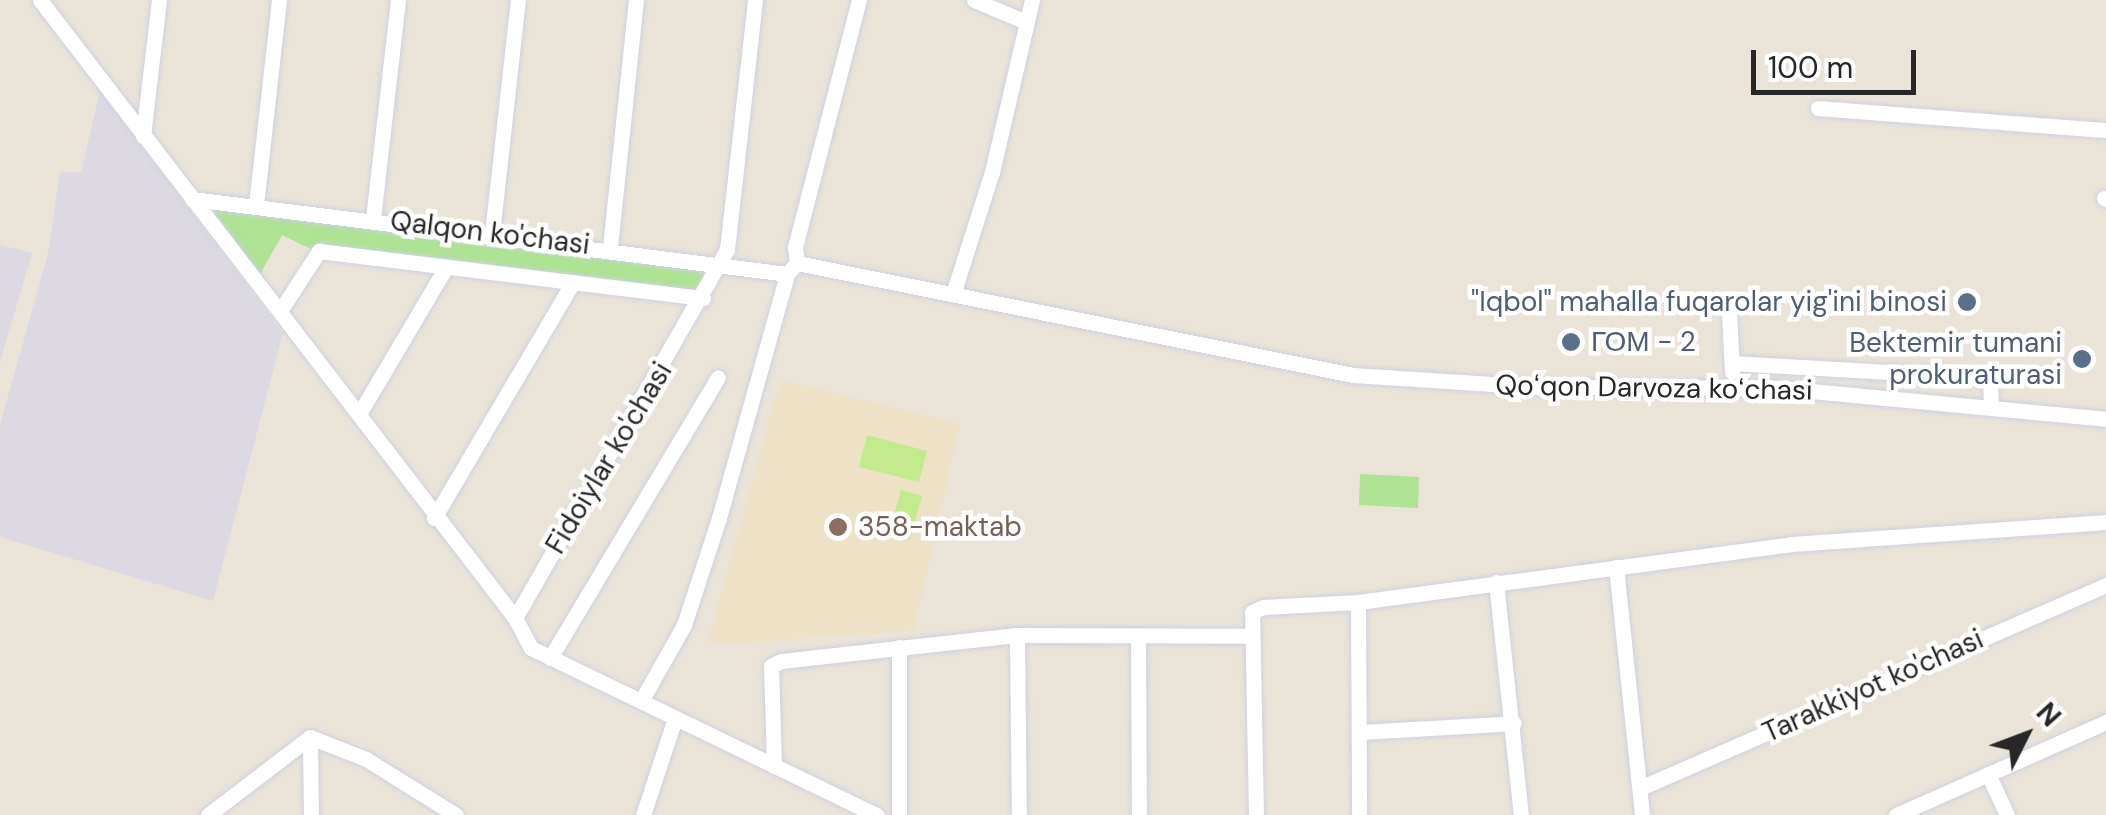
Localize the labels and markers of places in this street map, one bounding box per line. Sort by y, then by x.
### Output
place label: "Iqbol" mahalla fuqarolar yig'ini binosi [1471,285,1947,319]
marker: "Iqbol" mahalla fuqarolar yig'ini binosi [1956,291,1978,313]
place label: ГОМ - 2 [1591,325,1696,359]
place label: Bektemir tumani prokuraturasi [1849,326,2062,392]
marker: ГОМ - 2 [1560,331,1582,353]
marker: Bektemir tumani prokuraturasi [2071,348,2093,370]
place label: 358-maktab [858,510,1022,544]
marker: 358-maktab [827,516,849,538]

